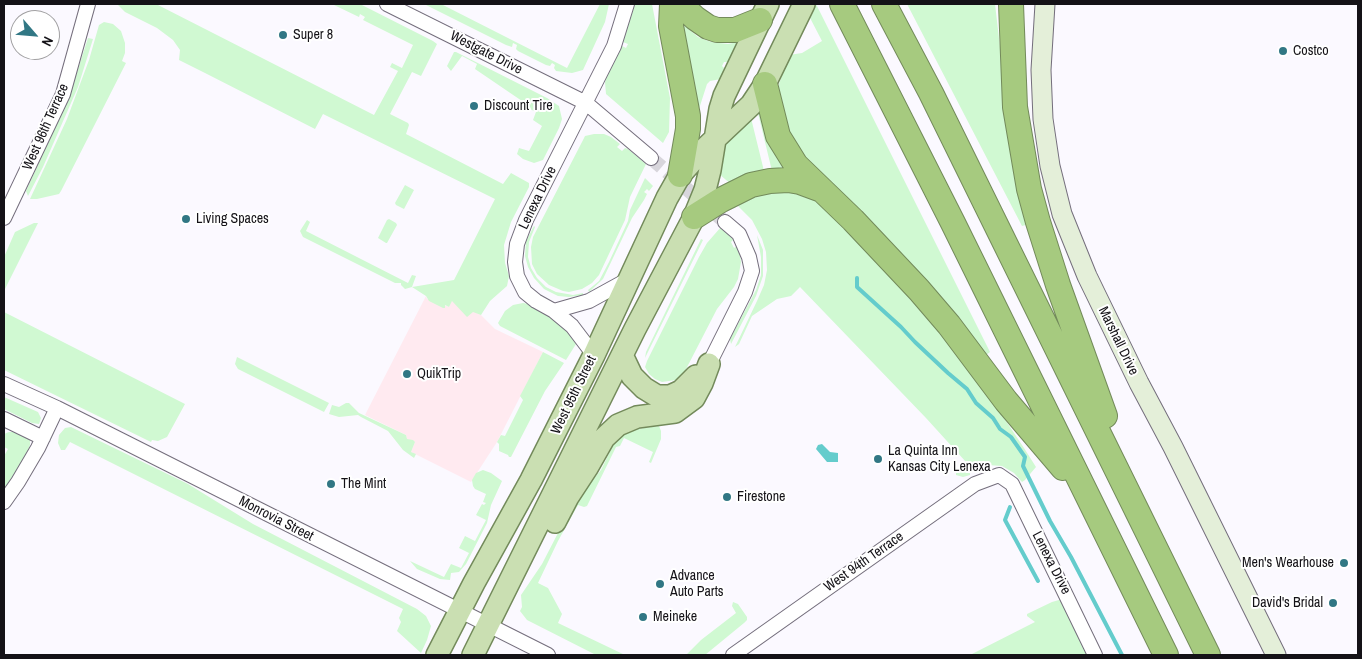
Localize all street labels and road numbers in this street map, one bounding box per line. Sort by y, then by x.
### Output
street label: Westgate Drive [447,28,525,78]
street label: West 96th Terrace [19,81,73,173]
street label: Lenexa Drive [515,164,561,232]
street label: Marshall Drive [1094,304,1142,378]
street label: West 95th Street [548,353,600,437]
street label: Monrovia Street [236,493,316,545]
street label: West 94th Terrace [821,528,907,596]
street label: Lenexa Drive [1028,529,1074,597]

